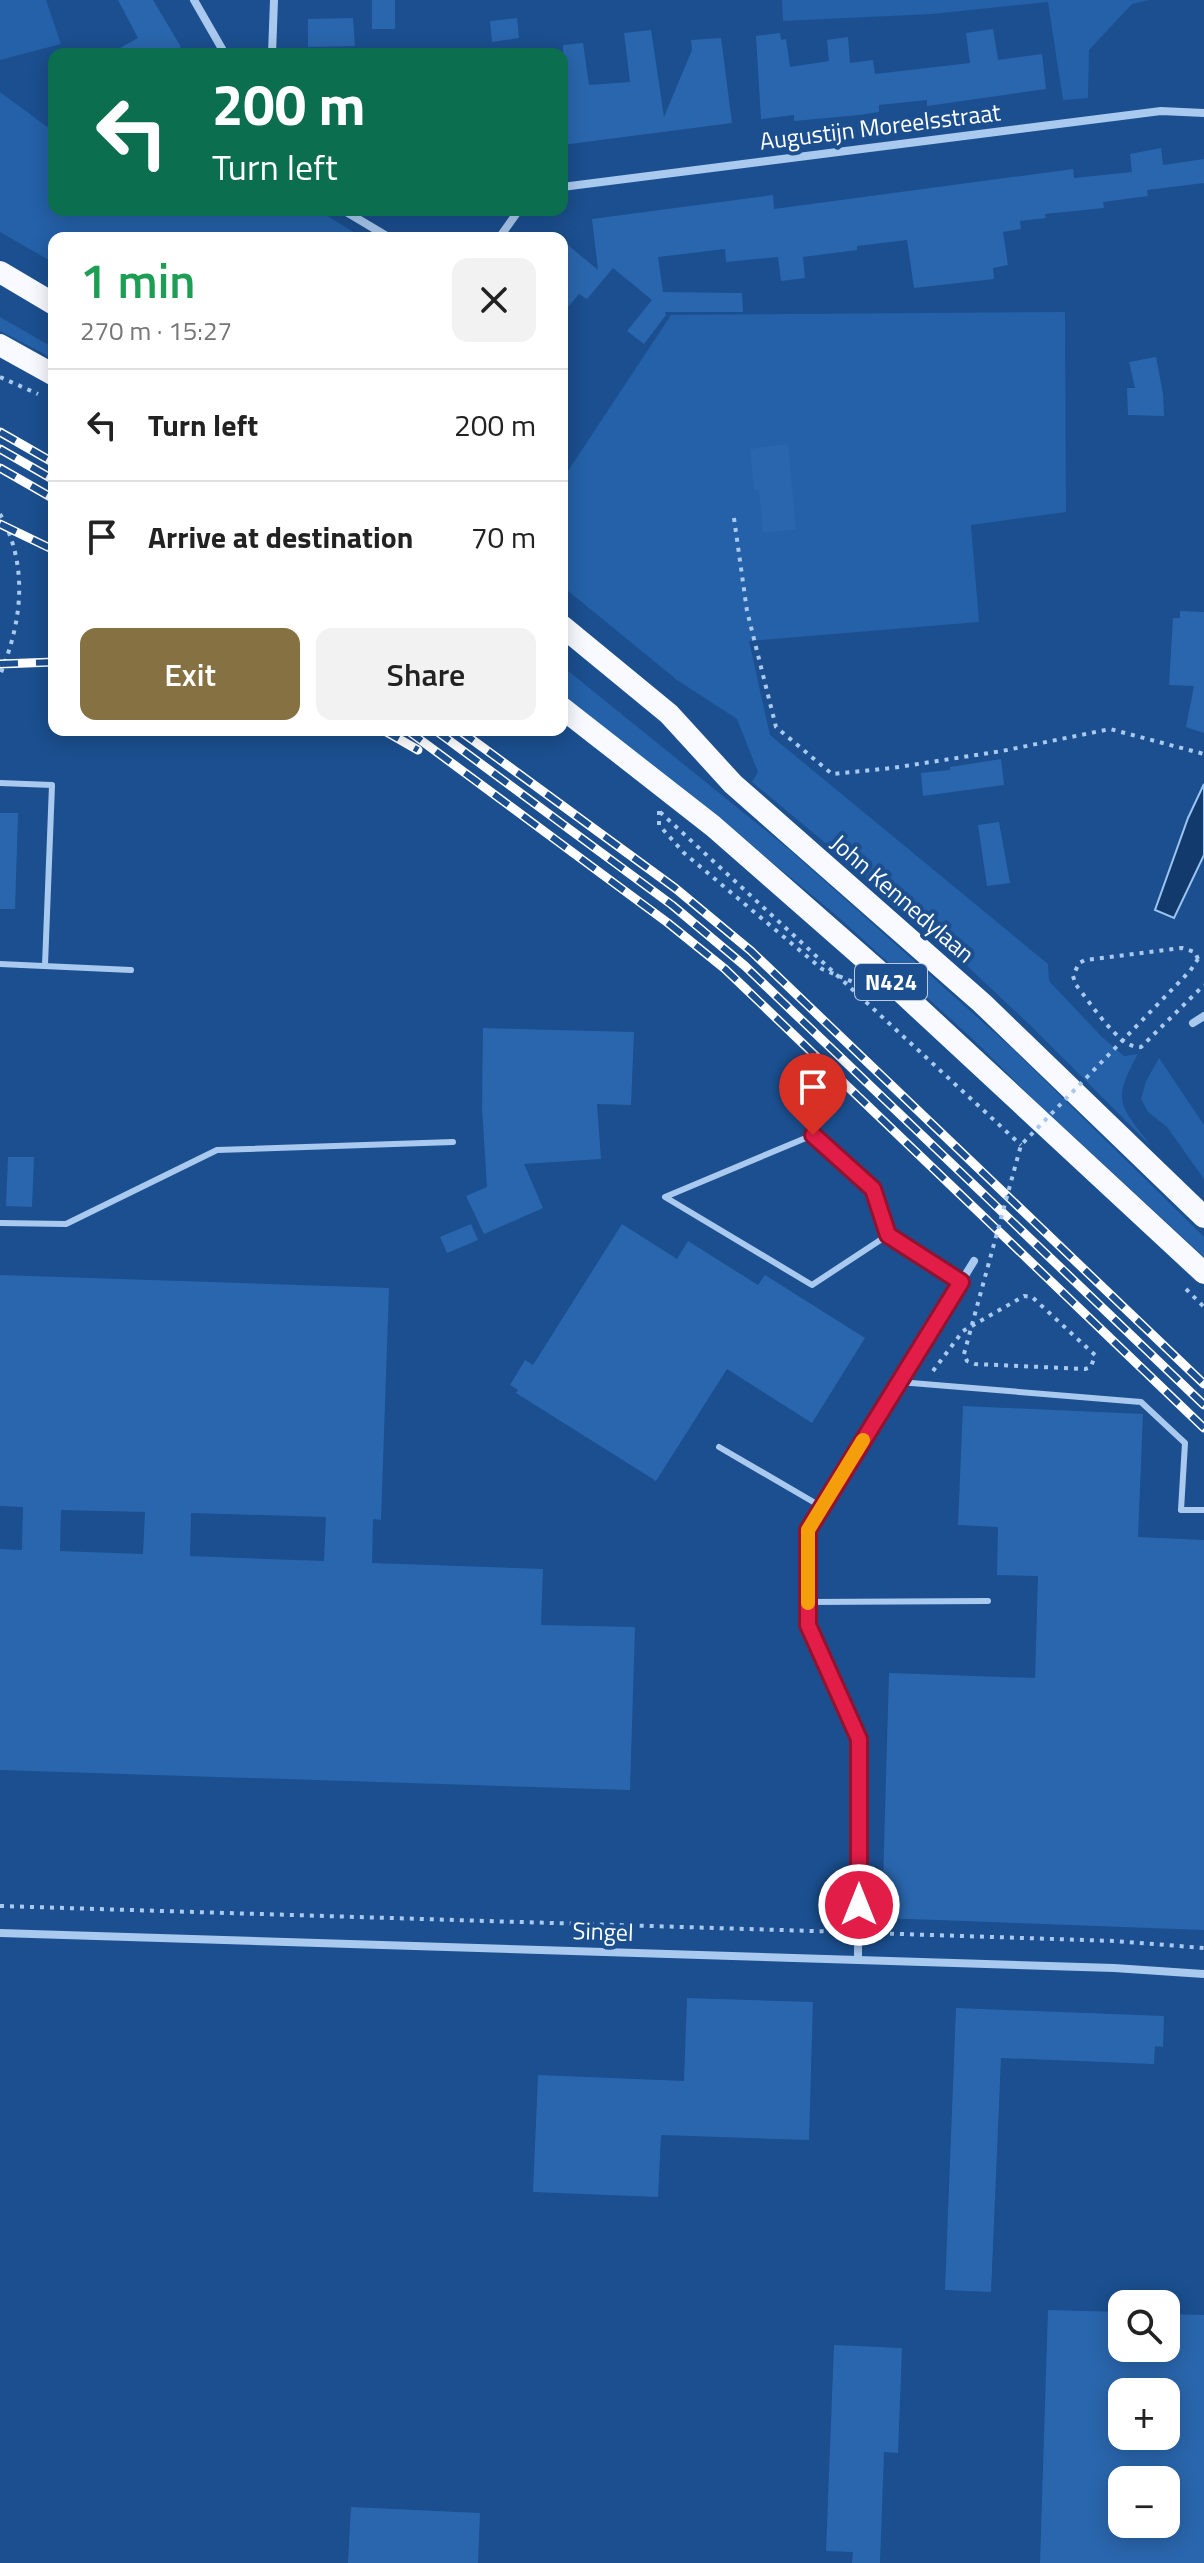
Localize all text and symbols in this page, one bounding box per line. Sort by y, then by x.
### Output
text: 200 m [212,62,365,147]
icon: left [80,80,184,184]
street label: Augustijn Moreelsstraat [757,93,1003,159]
text: Turn left [212,139,338,194]
text: 1 min [80,244,195,317]
button: close [452,258,536,342]
text: 270 m · 15:27 [80,311,232,350]
text: Turn left [148,402,258,448]
text: 200 m [454,402,536,448]
icon: left [80,403,124,447]
text: Arrive at destination [148,514,413,560]
text: 70 m [471,514,536,560]
icon: arrive [80,515,124,559]
button: Exit [80,628,300,720]
button: Share [316,628,536,720]
street label: John Kennedylaan [823,825,983,971]
road number: N424 [855,964,927,1000]
pin [779,1053,847,1135]
icon: arrive [791,1065,835,1109]
position arrow [817,1863,901,1947]
street label: Singel [572,1912,634,1950]
map controls [1108,2290,1180,2538]
button: search [1108,2290,1180,2362]
button: + [1108,2378,1180,2450]
button: − [1108,2466,1180,2538]

